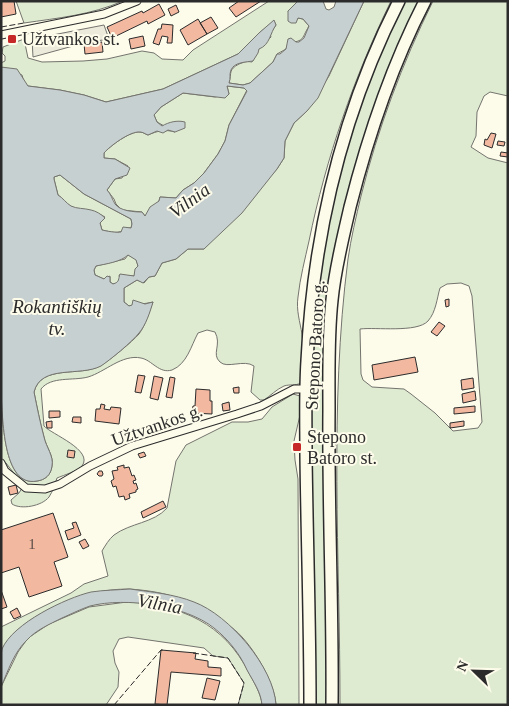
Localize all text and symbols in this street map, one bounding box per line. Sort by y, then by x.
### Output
place label: Užtvankos st. [22,29,120,49]
marker: Užtvankos st. [6,33,18,45]
water label: Vilnia [165,179,214,222]
street label: Stepono Batoro g. [302,279,328,411]
water label: Rokantiškių tv. [11,296,102,339]
street label: Užtvankos g. [109,400,205,450]
place label: Stepono Batoro st. [307,427,377,468]
marker: Stepono Batoro st. [291,441,303,453]
house number: 1 [28,536,36,552]
water label: Vilnia [136,589,184,618]
north arrow [449,646,499,696]
text: N [454,659,471,674]

